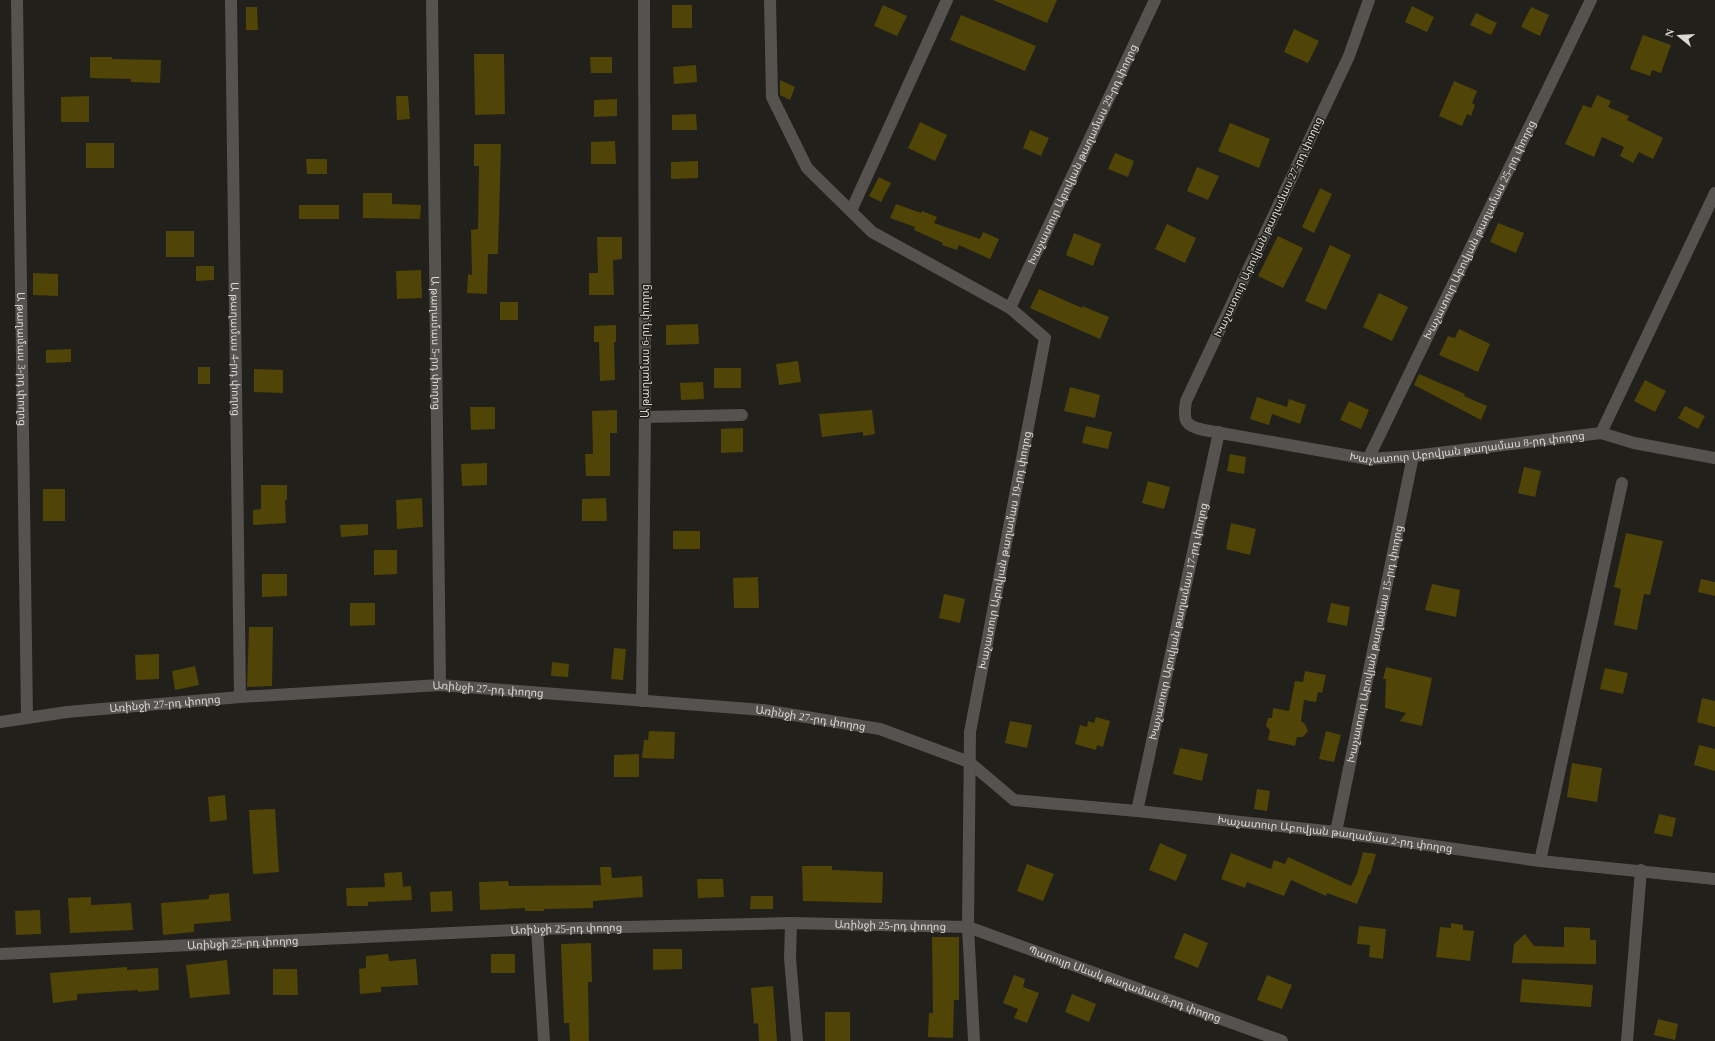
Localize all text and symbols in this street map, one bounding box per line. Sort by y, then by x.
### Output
north arrow [1659,16,1699,56]
text: N [1663,27,1676,39]
street label: Խաչատուր Աբովյան թաղամաս 29-րդ փողոց [1025,42,1140,266]
street label: Խաչատուր Աբովյան թաղամաս 27-րդ փողոց [1211,115,1325,340]
street label: Խաչատուր Աբովյան թաղամաս 25-րդ փողոց [1421,118,1539,341]
street label: Ա թաղամաս 5-րդ փողոց [428,276,443,410]
street label: Ա թաղամաս 4-րդ փողոց [228,282,242,416]
street label: Ա թաղամաս 6-րդ փողոց [639,284,652,418]
street label: Ա թաղամաս 3-րդ փողոց [14,292,29,426]
street label: Խաչատուր Աբովյան թաղամաս 8-րդ փողոց [1349,429,1585,466]
street label: Խաչատուր Աբովյան թաղամաս 19-րդ փողոց [976,430,1034,670]
street label: Խաչատուր Աբովյան թաղամաս 17-րդ փողոց [1147,502,1210,741]
street label: Խաչատուր Աբովյան թաղամաս 15-րդ փողոց [1344,524,1406,764]
street label: Առինջի 27-րդ փողոց [432,679,544,700]
street label: Առինջի 27-րդ փողոց [109,693,221,714]
street label: Առինջի 27-րդ փողոց [755,703,867,734]
street label: Խաչատուր Աբովյան թաղամաս 2-րդ փողոց [1217,814,1453,855]
street label: Առինջի 25-րդ փողոց [834,918,946,934]
street label: Առինջի 25-րդ փողոց [510,921,622,936]
street label: Առինջի 25-րդ փողոց [187,934,299,952]
street label: Պարույր Սևակ թաղամաս 8-րդ փողոց [1027,943,1223,1025]

